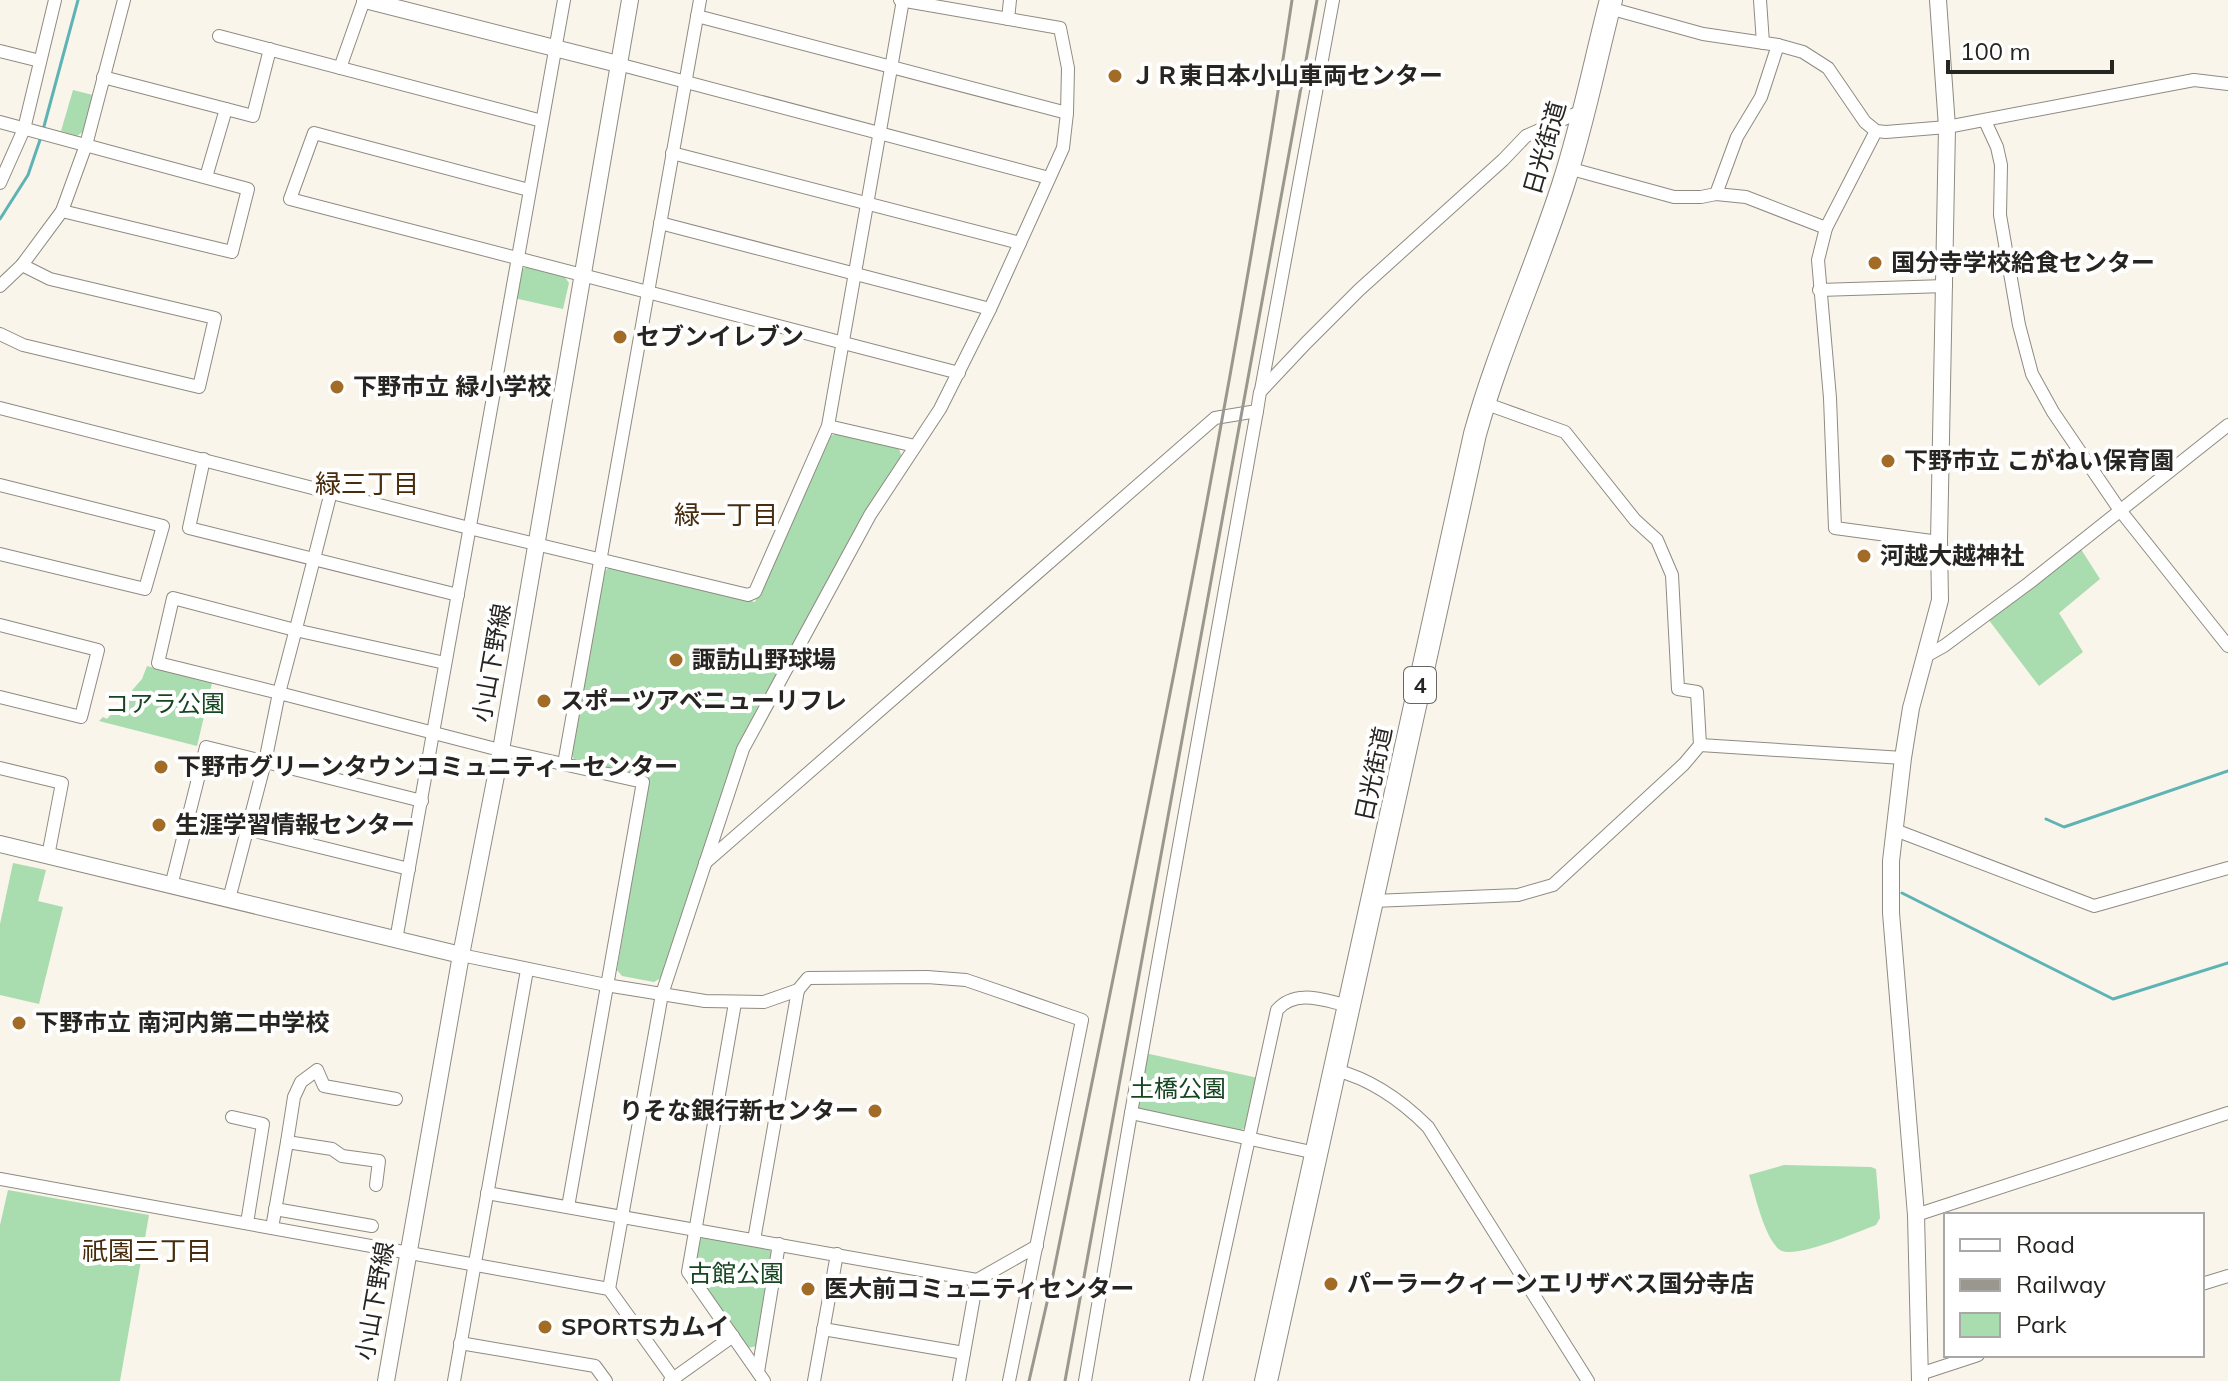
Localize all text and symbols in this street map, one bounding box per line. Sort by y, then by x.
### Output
scale bar [1948,24,2112,74]
text: 100 m [1960,36,2031,66]
place label: ＪＲ東日本小山車両センター [1131,60,1443,90]
marker: ＪＲ東日本小山車両センター [1106,67,1124,85]
street label: 日光街道 [1516,97,1572,198]
place label: 国分寺学校給食センター [1891,247,2155,277]
marker: 国分寺学校給食センター [1866,254,1884,272]
place label: セブンイレブン [636,321,804,351]
marker: セブンイレブン [611,328,629,346]
place label: 下野市立 緑小学校 [353,371,552,401]
marker: 下野市立 緑小学校 [328,378,346,396]
place label: 下野市立 こがねい保育園 [1904,445,2175,475]
marker: 下野市立 こがねい保育園 [1879,452,1897,470]
district label: 緑三丁目 [315,467,419,500]
district label: 緑一丁目 [674,498,778,531]
place label: 河越大越神社 [1880,540,2024,570]
marker: 河越大越神社 [1855,547,1873,565]
street label: 小山下野線 [466,601,516,725]
place label: 諏訪山野球場 [692,644,836,674]
marker: 諏訪山野球場 [667,651,685,669]
road number: 4 [1404,667,1436,703]
place label: スポーツアベニューリフレ [560,685,847,715]
park label: コアラ公園 [105,688,225,718]
marker: スポーツアベニューリフレ [535,692,553,710]
street label: 日光街道 [1348,724,1398,824]
place label: 下野市グリーンタウンコミュニティーセンター [177,751,678,781]
marker: 下野市グリーンタウンコミュニティーセンター [152,758,170,776]
place label: 生涯学習情報センター [175,809,415,839]
marker: 生涯学習情報センター [150,816,168,834]
place label: 下野市立 南河内第二中学校 [35,1007,330,1037]
marker: 下野市立 南河内第二中学校 [10,1014,28,1032]
park label: 土橋公園 [1130,1073,1226,1103]
place label: りそな銀行新センター [619,1095,859,1125]
marker: りそな銀行新センター [866,1102,884,1120]
legend [1944,1213,2204,1357]
text: Road [2016,1229,2075,1259]
district label: 祇園三丁目 [82,1234,212,1267]
street label: 小山下野線 [349,1239,399,1363]
park label: 古館公園 [688,1258,784,1288]
place label: パーラークィーンエリザベス国分寺店 [1347,1268,1754,1298]
text: Railway [2016,1269,2106,1299]
place label: 医大前コミュニティセンター [824,1273,1135,1303]
marker: パーラークィーンエリザベス国分寺店 [1322,1275,1340,1293]
marker: 医大前コミュニティセンター [799,1280,817,1298]
text: Park [2016,1309,2067,1339]
place label: SPORTSカムイ [561,1311,729,1341]
marker: SPORTSカムイ [536,1318,554,1336]

